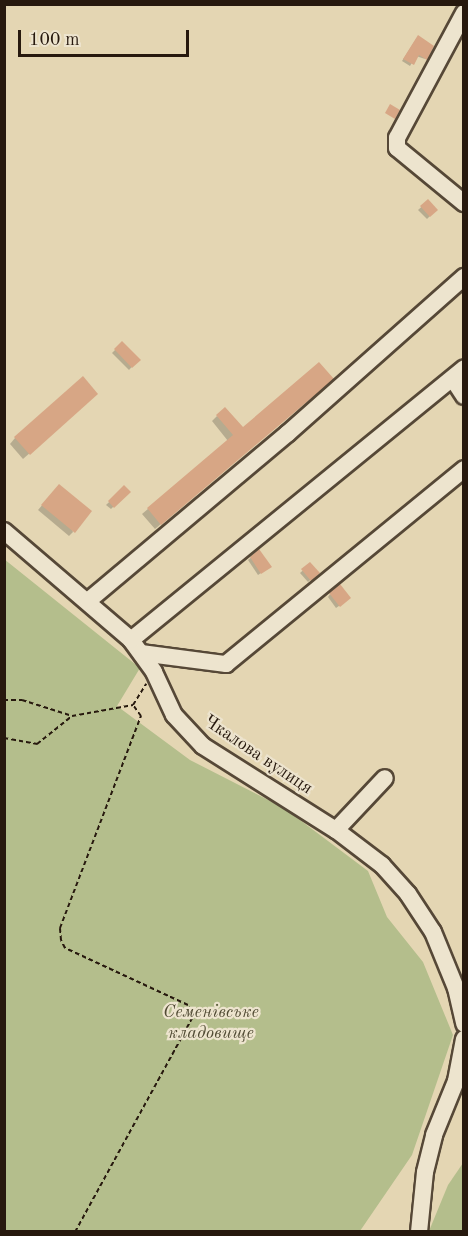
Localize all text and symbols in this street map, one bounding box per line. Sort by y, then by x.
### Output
scale bar [21,18,192,56]
text: 100 m [29,31,80,49]
street label: Чкалова вулиця [199,711,317,799]
park label: Семенівське кладовище [163,1002,259,1044]

